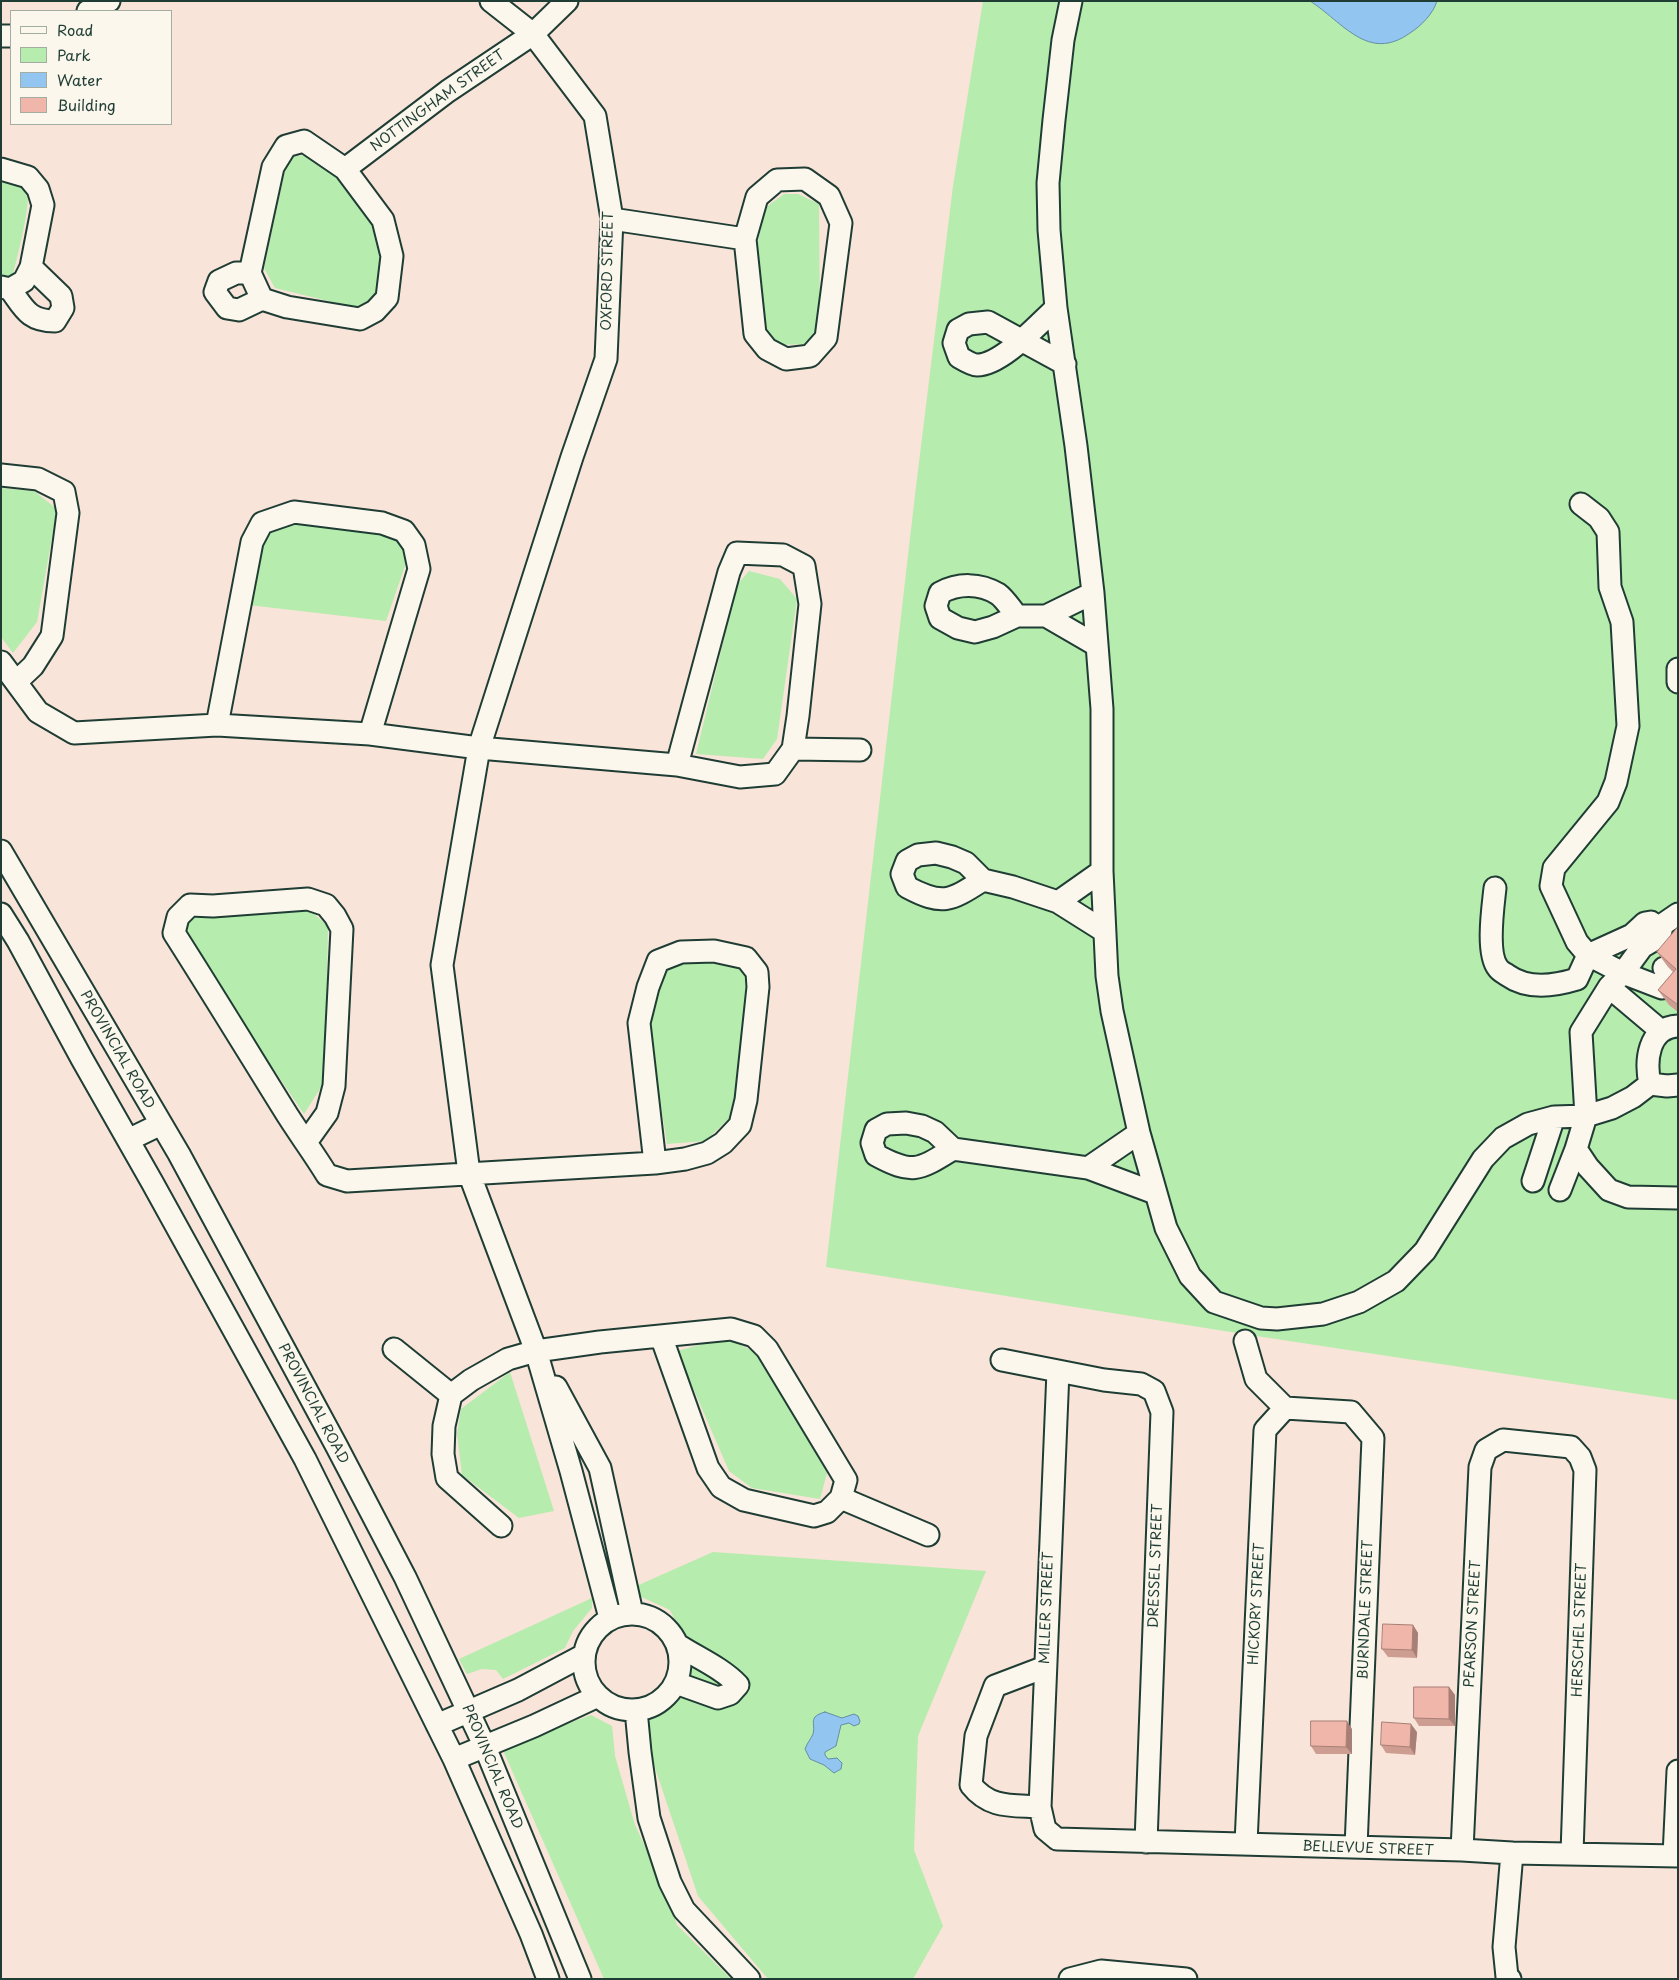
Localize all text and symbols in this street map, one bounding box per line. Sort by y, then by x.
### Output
legend [10,10,172,125]
text: Road [57,18,93,41]
text: Park [57,43,91,66]
street label: NOTTINGHAM STREET [368,47,508,155]
text: Water [57,68,102,91]
text: Building [57,93,116,116]
street label: OXFORD STREET [599,211,617,331]
street label: PROVINCIAL ROAD [76,988,158,1112]
street label: PROVINCIAL ROAD [274,1341,352,1467]
street label: DRESSEL STREET [1145,1503,1167,1629]
street label: BURNDALE STREET [1355,1540,1377,1680]
street label: HICKORY STREET [1245,1542,1269,1666]
street label: MILLER STREET [1037,1552,1057,1664]
street label: PEARSON STREET [1461,1560,1485,1688]
street label: HERSCHEL STREET [1569,1563,1591,1697]
street label: PROVINCIAL ROAD [458,1702,526,1832]
street label: BELLEVUE STREET [1302,1838,1434,1860]

